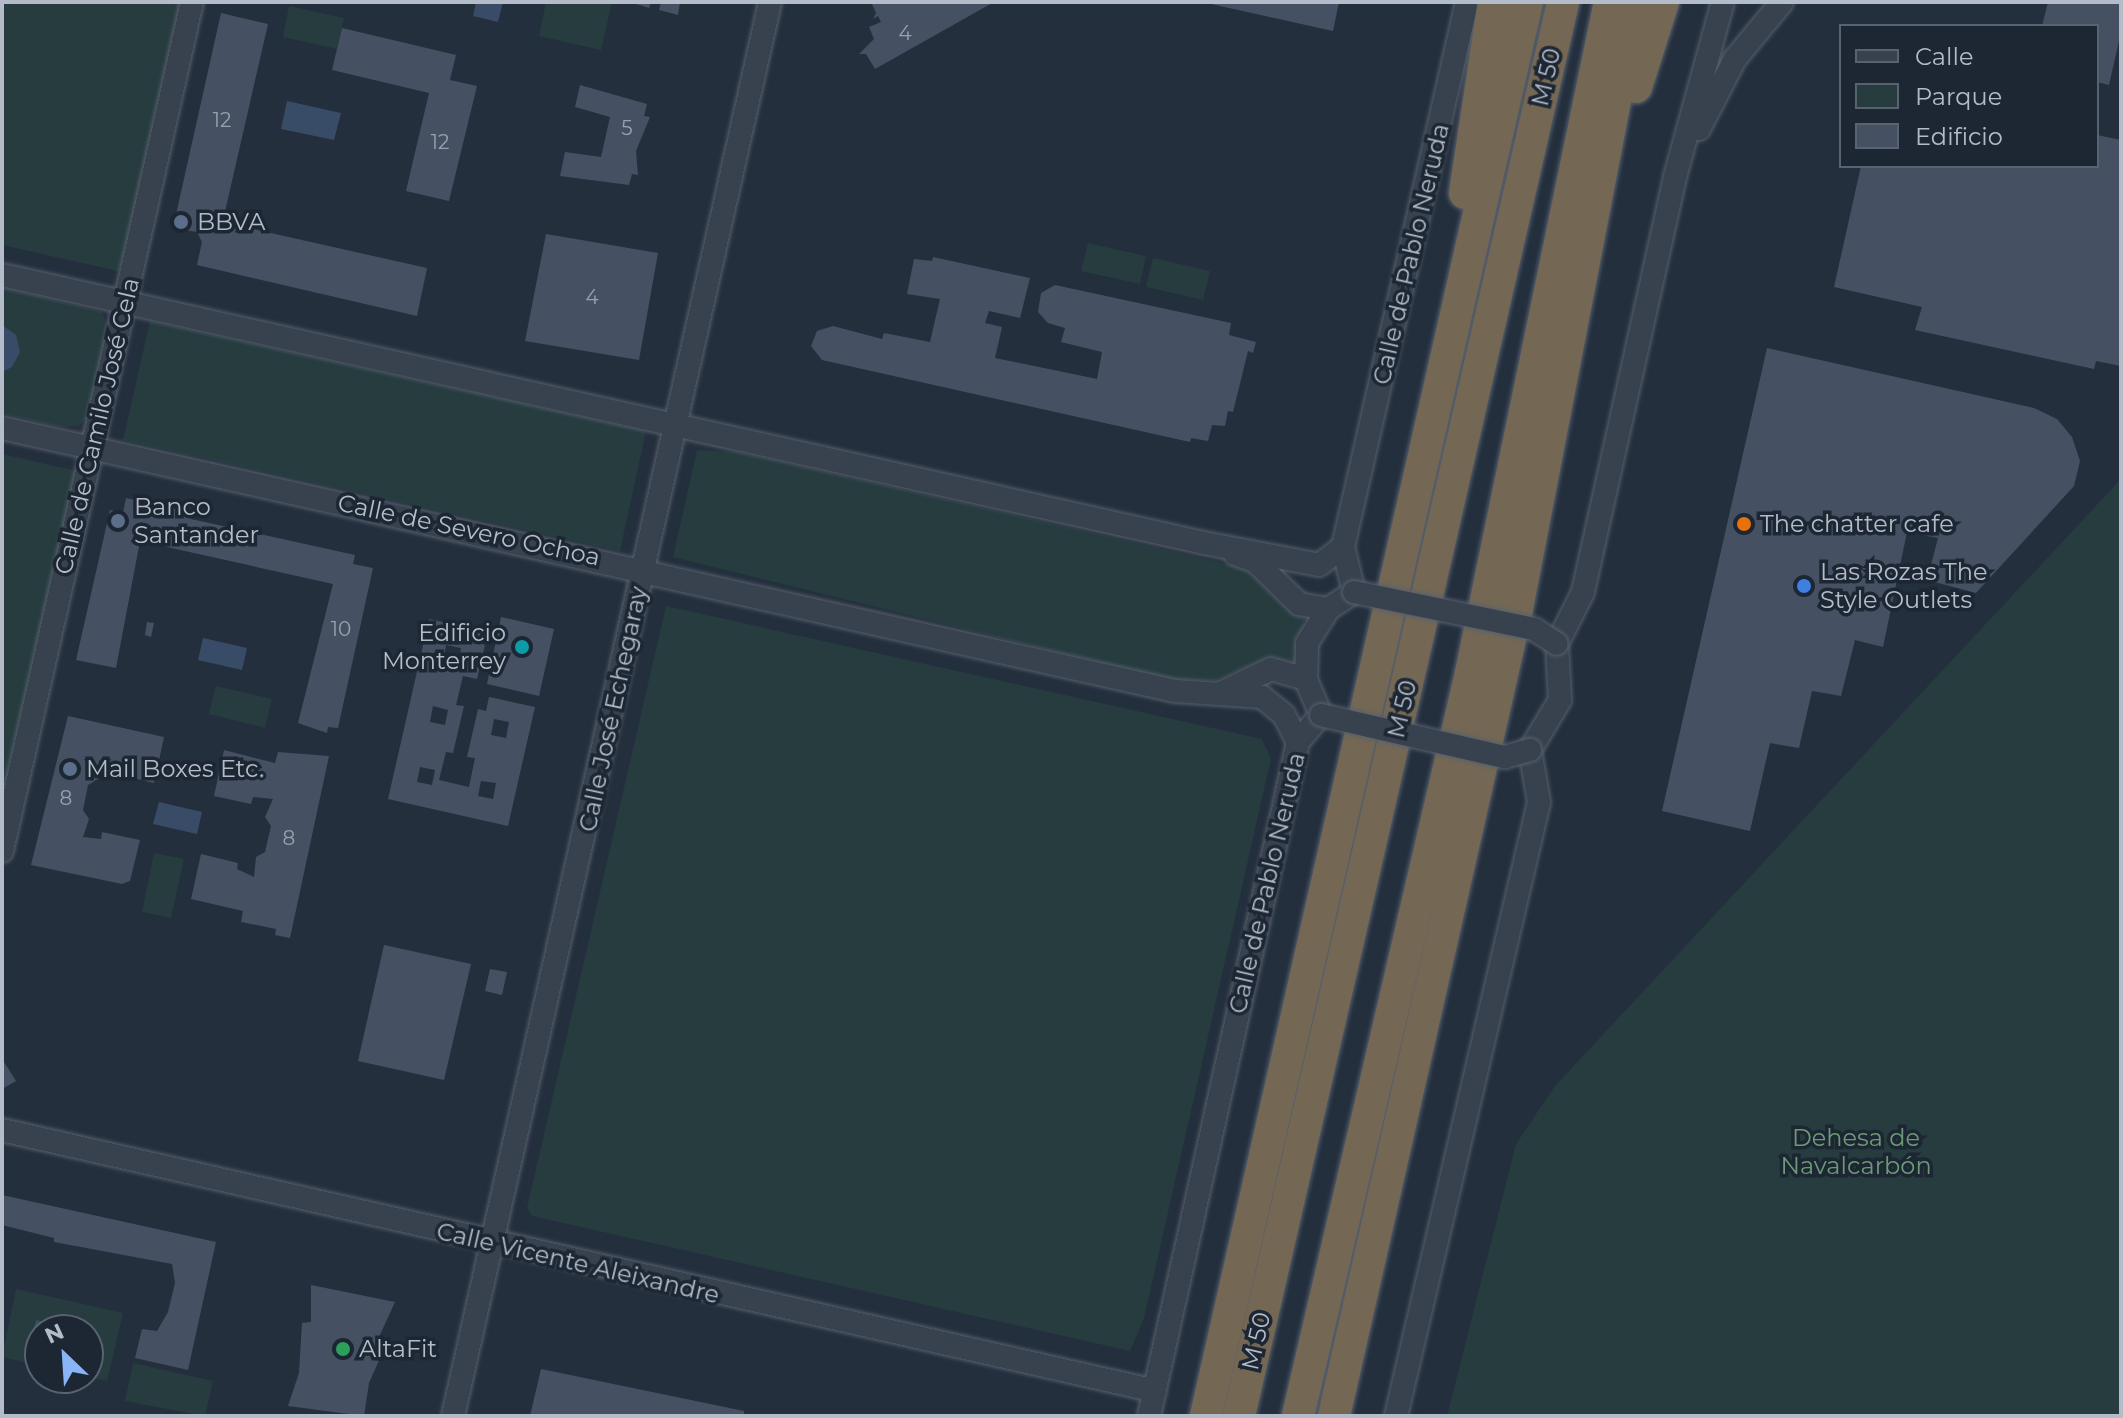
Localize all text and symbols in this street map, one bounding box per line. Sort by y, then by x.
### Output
house number: 4 [898,21,912,45]
legend [1839,24,2099,168]
text: Calle [1915,42,1973,71]
street label: M 50 [1525,45,1567,109]
text: Parque [1915,82,2002,111]
house number: 12 [213,108,231,132]
house number: 5 [621,116,633,140]
street label: Calle de Pablo Neruda [1367,121,1455,387]
text: Edificio [1915,122,2003,151]
house number: 12 [431,130,449,154]
place label: BBVA [197,208,265,236]
marker: BBVA [172,213,190,231]
street label: Calle de Camilo José Cela [49,275,145,577]
house number: 4 [585,285,599,309]
street label: Calle de Severo Ochoa [335,488,603,572]
place label: Banco Santander [134,493,259,549]
place label: The chatter cafe [1760,510,1954,538]
marker: Banco Santander [109,512,127,530]
marker: The chatter cafe [1735,515,1753,533]
place label: Las Rozas The Style Outlets [1820,558,1987,614]
marker: Las Rozas The Style Outlets [1795,577,1813,595]
street label: Calle José Echegaray [573,584,653,834]
house number: 10 [331,617,351,641]
place label: Edificio Monterrey [382,619,506,675]
marker: Edificio Monterrey [513,638,531,656]
street label: M 50 [1381,677,1423,741]
street label: Calle de Pablo Neruda [1223,750,1311,1016]
place label: Mail Boxes Etc. [86,755,264,783]
marker: Mail Boxes Etc. [61,760,79,778]
house number: 8 [60,786,72,810]
house number: 8 [283,826,295,850]
park label: Dehesa de Navalcarbón [1780,1124,1932,1180]
street label: Calle Vicente Aleixandre [434,1216,722,1310]
street label: M 50 [1235,1309,1277,1373]
north arrow [24,1314,104,1394]
text: N [41,1318,68,1350]
place label: AltaFit [359,1335,437,1363]
marker: AltaFit [334,1340,352,1358]

